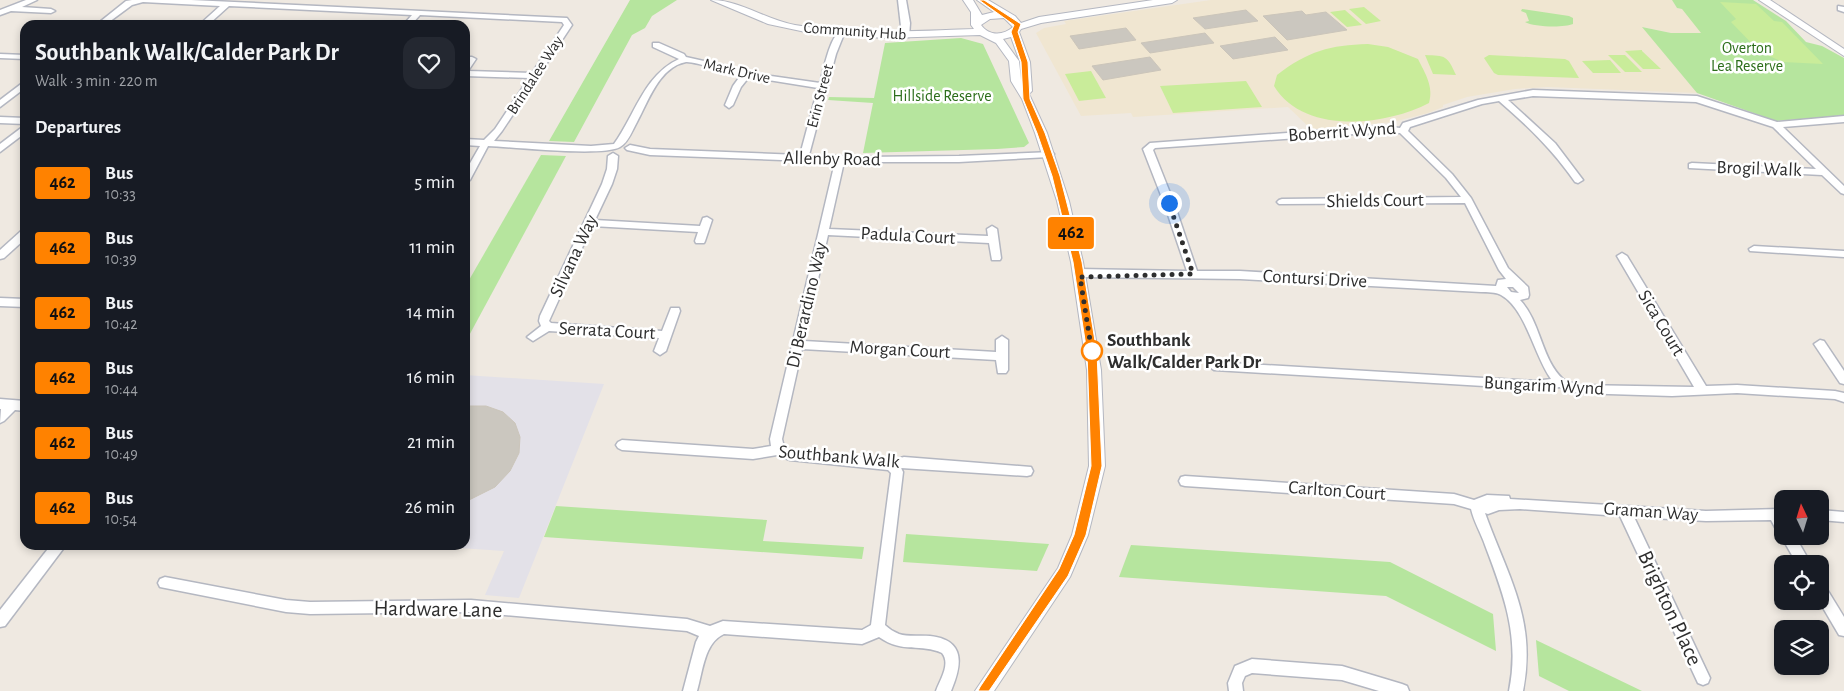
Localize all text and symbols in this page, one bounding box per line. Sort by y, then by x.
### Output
street label: Community Hub [803,19,907,44]
street label: Brindalee Way [504,33,567,118]
button: heart [403,37,455,89]
park label: Overton Lea Reserve [1711,40,1783,74]
text: Southbank Walk/Calder Park Dr [35,41,339,65]
street label: Mark Drive [702,56,772,86]
street label: Erin Street [804,62,836,130]
text: Walk · 3 min · 220 m [35,73,158,89]
park label: Hillside Reserve [892,88,992,104]
text: Departures [35,118,121,137]
street label: Boberrit Wynd [1287,119,1397,145]
street label: Allenby Road [783,149,881,169]
street label: Brogil Walk [1716,158,1802,180]
text: Bus [105,164,133,183]
text: 5 min [414,173,455,192]
text: 462 [49,174,76,192]
text: 10:33 [105,186,136,202]
your location [1157,191,1182,216]
street label: Shields Court [1326,191,1424,211]
street label: Silvana Way [547,212,601,300]
line badge: 462 [1042,217,1100,249]
street label: Padula Court [860,224,956,248]
text: 462 [1058,224,1084,242]
text: Bus [105,229,133,248]
text: 11 min [409,238,455,257]
text: 462 [49,239,76,257]
street label: Di Berardino Way [783,240,831,370]
text: 10:39 [105,251,137,267]
street label: Contursi Drive [1262,267,1368,291]
street label: Sica Court [1634,287,1688,359]
text: Bus [105,294,133,313]
text: 14 min [407,303,455,322]
text: 462 [49,304,76,322]
text: 10:42 [105,316,138,332]
street label: Serrata Court [558,319,656,343]
place label: Southbank Walk/Calder Park Dr [1107,331,1262,372]
street label: Morgan Court [849,338,951,362]
marker: Southbank Walk/Calder Park Dr [1081,340,1103,362]
text: Bus [105,359,133,378]
text: 16 min [407,368,455,387]
text: 462 [49,369,76,387]
street label: Bungarim Wynd [1483,373,1605,399]
text: 10:44 [105,381,138,397]
text: Bus [105,424,133,443]
text: 21 min [407,433,455,452]
text: 462 [49,434,76,452]
street label: Southbank Walk [778,442,901,472]
text: 10:49 [105,446,138,462]
street label: Carlton Court [1288,478,1386,504]
text: Bus [105,489,133,508]
north arrow [1774,490,1829,545]
map controls [1774,490,1829,675]
text: 26 min [405,498,455,517]
text: 462 [49,499,76,517]
street label: Graman Way [1603,499,1699,525]
text: 10:54 [105,511,137,527]
street label: Brighton Place [1634,547,1706,669]
button: locate [1774,555,1829,610]
street label: Hardware Lane [373,597,503,621]
button: layers [1774,620,1829,675]

